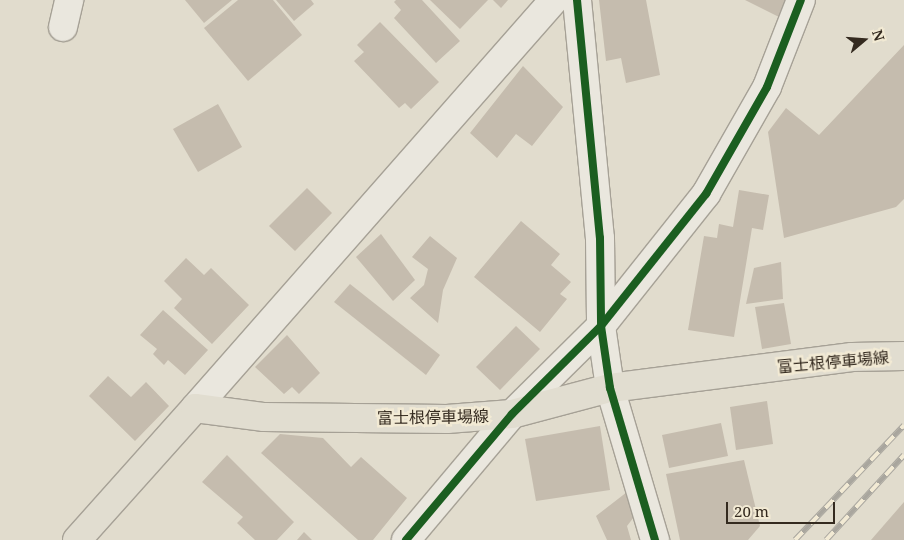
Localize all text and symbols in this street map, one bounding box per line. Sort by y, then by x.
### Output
north arrow [839,15,889,65]
text: N [868,27,889,43]
street label: 富士根停車場線 [776,348,890,376]
street label: 富士根停車場線 [377,406,489,428]
scale bar [729,492,838,524]
text: 20 m [734,501,769,521]

